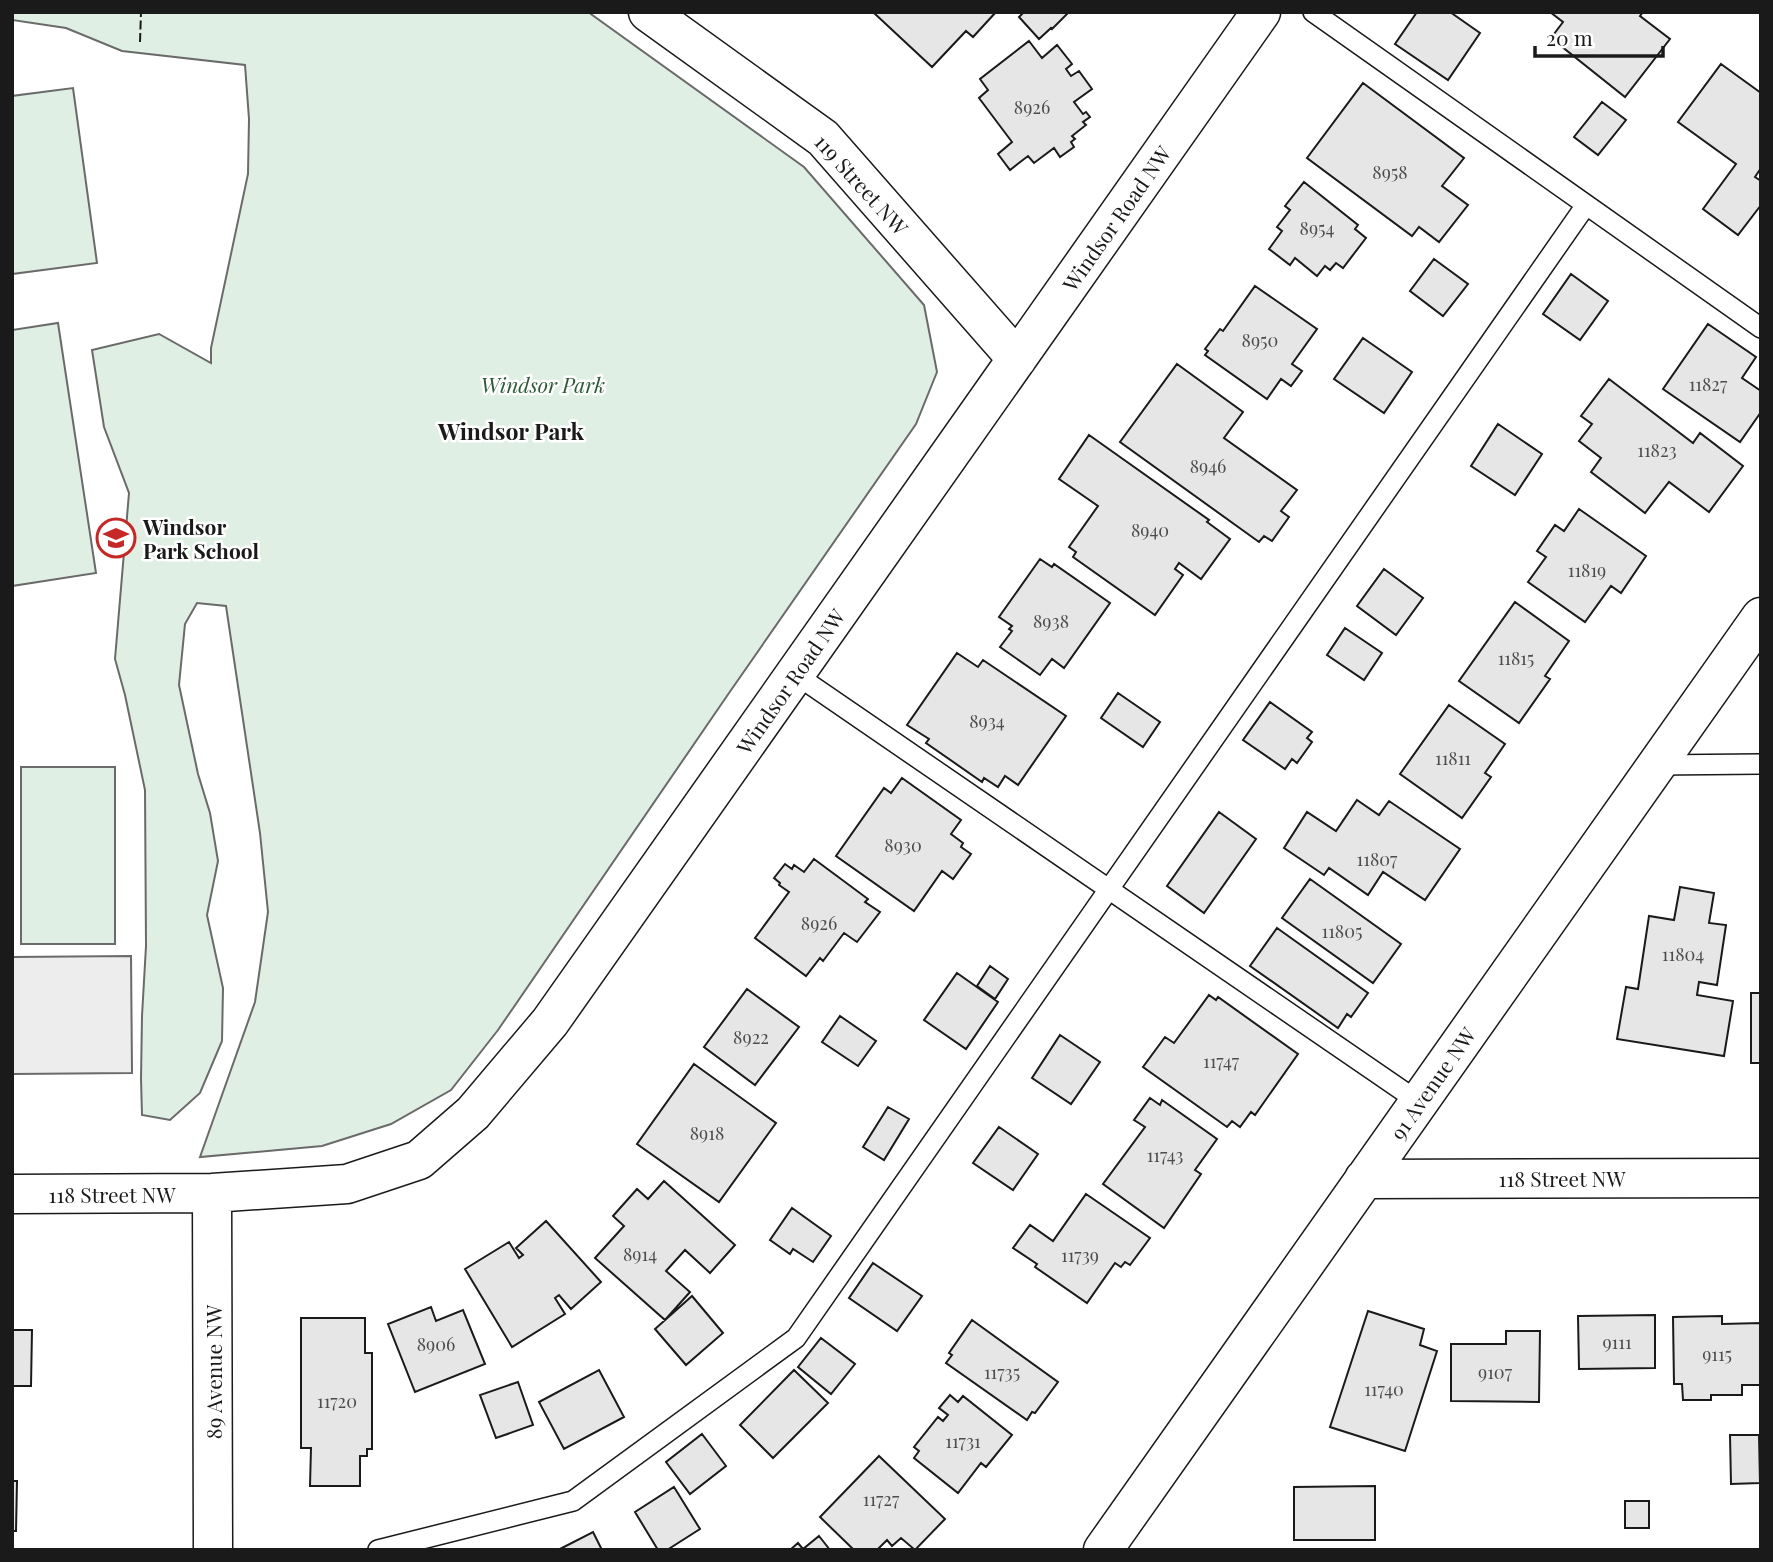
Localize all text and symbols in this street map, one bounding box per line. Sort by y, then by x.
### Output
scale bar [1535,14,1663,58]
text: 20 m [1546,23,1593,51]
house number: 8926 [1014,95,1050,119]
street label: 119 Street NW [809,128,915,241]
street label: Windsor Road NW [1055,139,1177,297]
house number: 8958 [1372,160,1408,184]
house number: 8954 [1300,216,1335,240]
house number: 8950 [1242,328,1278,352]
park label: Windsor Park [481,370,605,398]
house number: 11827 [1689,372,1728,396]
district label: Windsor Park [437,415,585,446]
house number: 11823 [1637,438,1677,462]
house number: 8946 [1190,454,1226,478]
place label: Windsor Park School [142,512,259,564]
school or university icon: Windsor Park School [95,517,137,559]
house number: 8940 [1131,518,1169,542]
house number: 11819 [1568,558,1606,582]
street label: Windsor Road NW [729,602,851,760]
house number: 8938 [1033,609,1069,633]
house number: 11815 [1498,646,1534,670]
house number: 8934 [969,709,1005,733]
house number: 11811 [1435,746,1471,770]
house number: 8930 [884,833,922,857]
house number: 11807 [1357,847,1398,871]
house number: 8926 [801,911,837,935]
house number: 11805 [1322,919,1362,943]
house number: 11804 [1662,942,1704,966]
street label: 91 Avenue NW [1383,1020,1482,1145]
house number: 8922 [733,1025,769,1049]
house number: 11747 [1203,1049,1240,1073]
house number: 8918 [690,1121,724,1145]
house number: 11743 [1147,1143,1183,1167]
street label: 118 Street NW [1499,1164,1626,1192]
street label: 118 Street NW [49,1180,176,1208]
house number: 8914 [623,1242,657,1266]
house number: 11739 [1061,1243,1099,1267]
street label: 89 Avenue NW [199,1304,227,1439]
house number: 9111 [1602,1330,1632,1354]
house number: 8906 [417,1332,455,1356]
house number: 9115 [1702,1342,1732,1366]
house number: 11735 [984,1360,1020,1384]
house number: 9107 [1478,1360,1513,1384]
house number: 11740 [1364,1377,1404,1401]
house number: 11720 [317,1389,357,1413]
house number: 11731 [945,1429,981,1453]
house number: 11727 [863,1487,900,1511]

